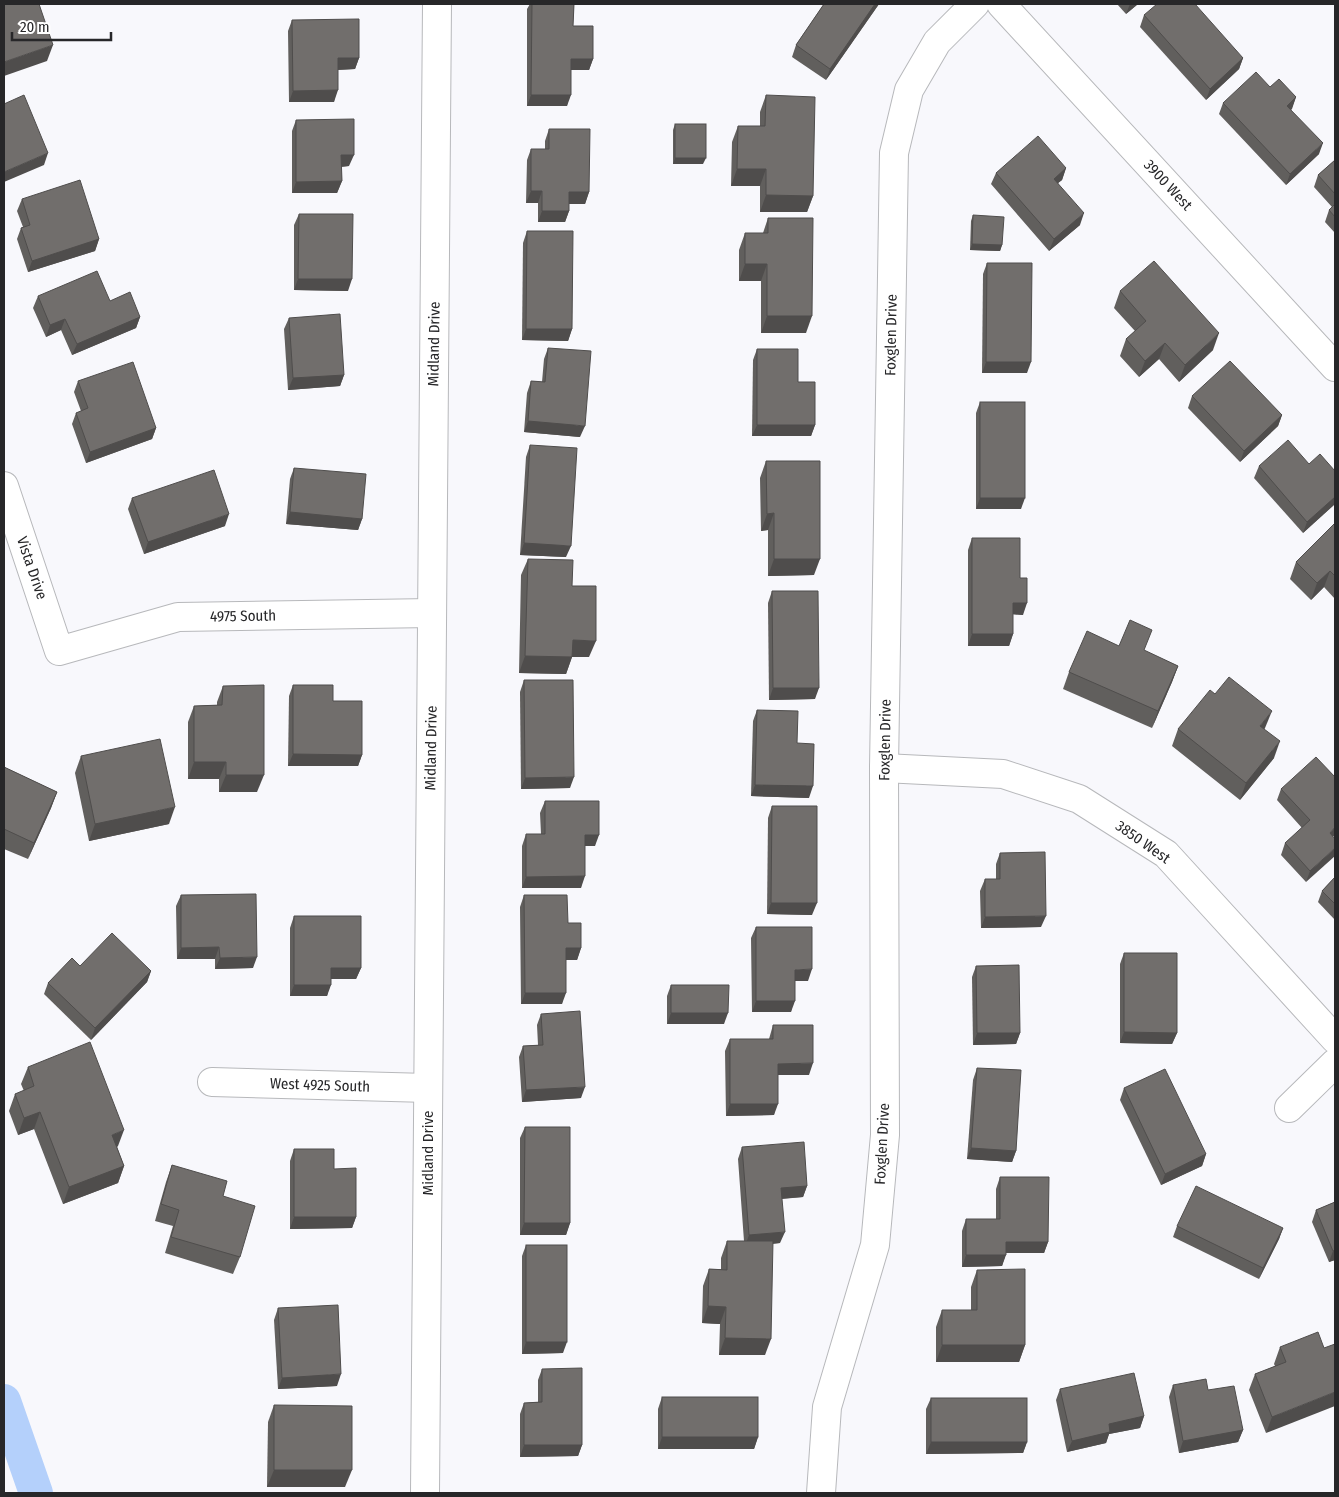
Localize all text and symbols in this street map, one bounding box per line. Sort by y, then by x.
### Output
scale bar [12,10,111,42]
text: 20 m [20,18,50,36]
street label: 3900 West [1140,156,1196,214]
street label: Foxglen Drive [881,294,901,376]
street label: Midland Drive [424,301,444,387]
street label: Vista Drive [13,534,51,602]
street label: 4975 South [210,606,276,626]
street label: Foxglen Drive [875,699,895,781]
street label: Midland Drive [421,705,441,791]
street label: 3850 West [1112,817,1174,867]
street label: West 4925 South [270,1074,370,1096]
street label: Foxglen Drive [871,1103,893,1185]
street label: Midland Drive [419,1111,437,1195]

